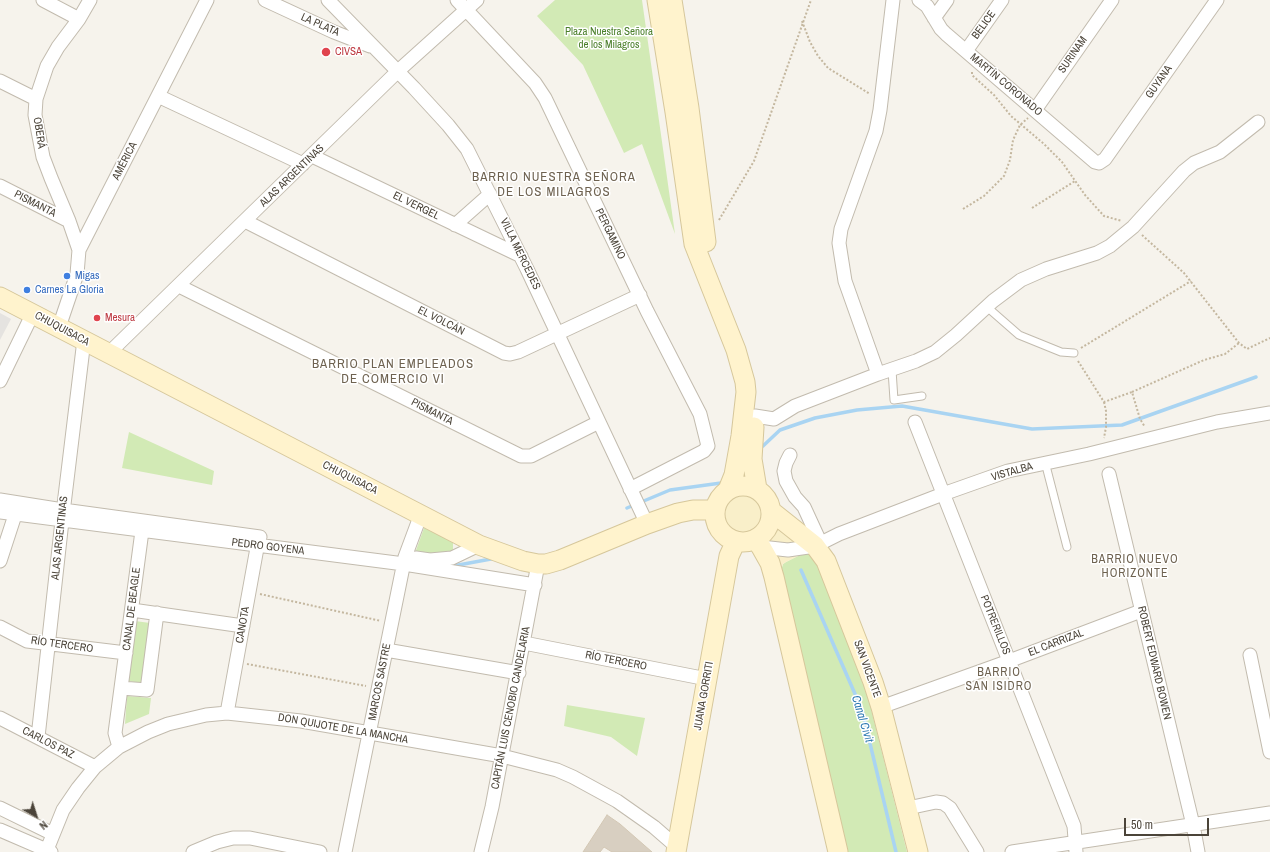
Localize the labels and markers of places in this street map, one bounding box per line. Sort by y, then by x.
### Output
place label: CIVSA [335,45,362,59]
marker: CIVSA [320,46,332,58]
place label: Migas [75,269,100,283]
marker: Migas [62,271,72,281]
place label: Carnes La Gloria [35,283,104,297]
marker: Carnes La Gloria [22,285,32,295]
place label: Mesura [105,311,135,325]
marker: Mesura [92,313,102,323]

